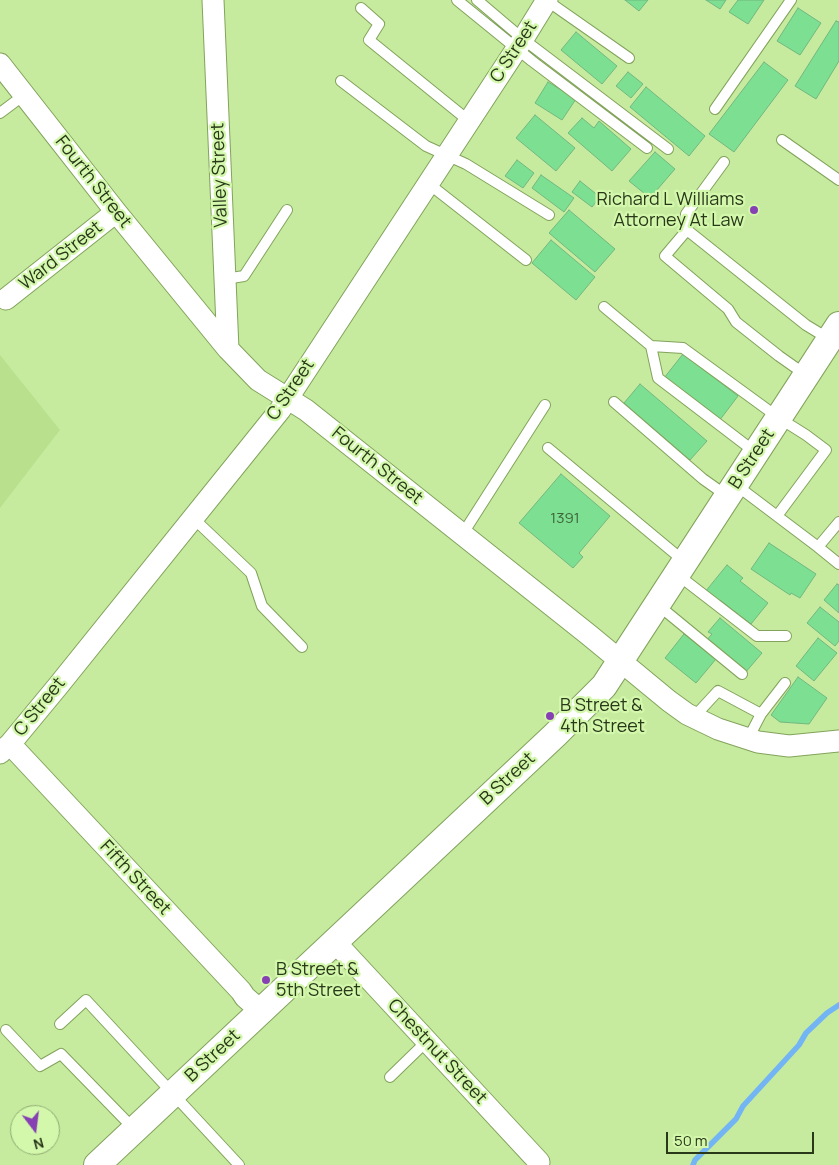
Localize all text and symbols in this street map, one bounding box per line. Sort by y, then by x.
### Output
street label: C Street [486,17,542,87]
street label: Valley Street [207,122,233,228]
street label: Fourth Street [50,132,136,232]
place label: Richard L Williams Attorney At Law [596,189,744,232]
marker: Richard L Williams Attorney At Law [748,204,760,216]
street label: Ward Street [15,217,107,295]
street label: C Street [263,355,319,425]
street label: Fourth Street [327,423,427,509]
street label: B Street [725,425,779,493]
house number: 1391 [550,510,580,528]
street label: C Street [10,673,70,741]
place label: B Street & 4th Street [560,695,645,738]
marker: B Street & 4th Street [544,710,556,722]
street label: B Street [476,748,540,810]
street label: Fifth Street [95,836,175,920]
place label: B Street & 5th Street [276,959,361,1002]
marker: B Street & 5th Street [260,974,272,986]
street label: Chestnut Street [383,995,491,1109]
street label: B Street [181,1025,245,1087]
north arrow [10,1105,60,1155]
scale bar [669,1122,816,1154]
text: 50 m [674,1130,708,1151]
text: N [31,1134,46,1154]

